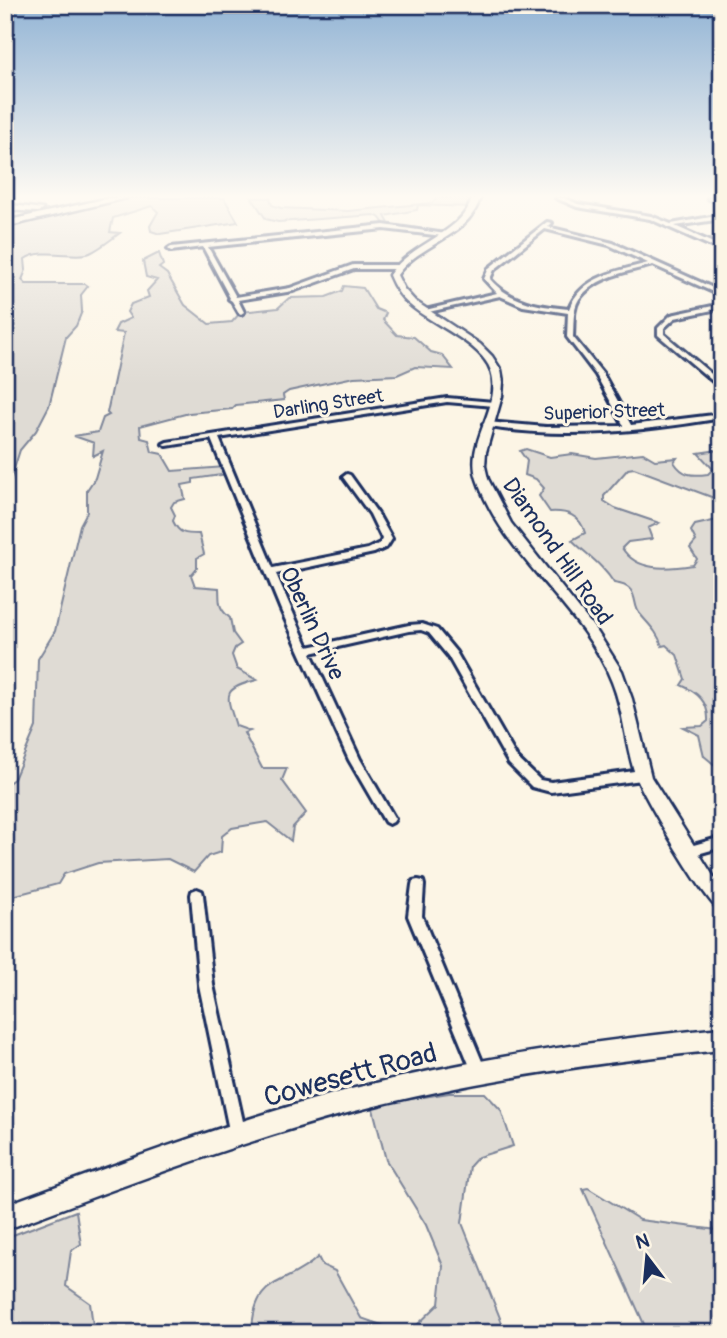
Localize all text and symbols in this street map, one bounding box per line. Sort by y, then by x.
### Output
street label: Darling Street [271,383,385,425]
street label: Superior Street [543,398,666,426]
street label: Diamond Hill Road [496,472,619,631]
street label: Oberlin Drive [274,562,352,685]
street label: Cowesett Road [260,1036,441,1115]
north arrow [612,1222,682,1292]
text: N [633,1228,652,1255]

